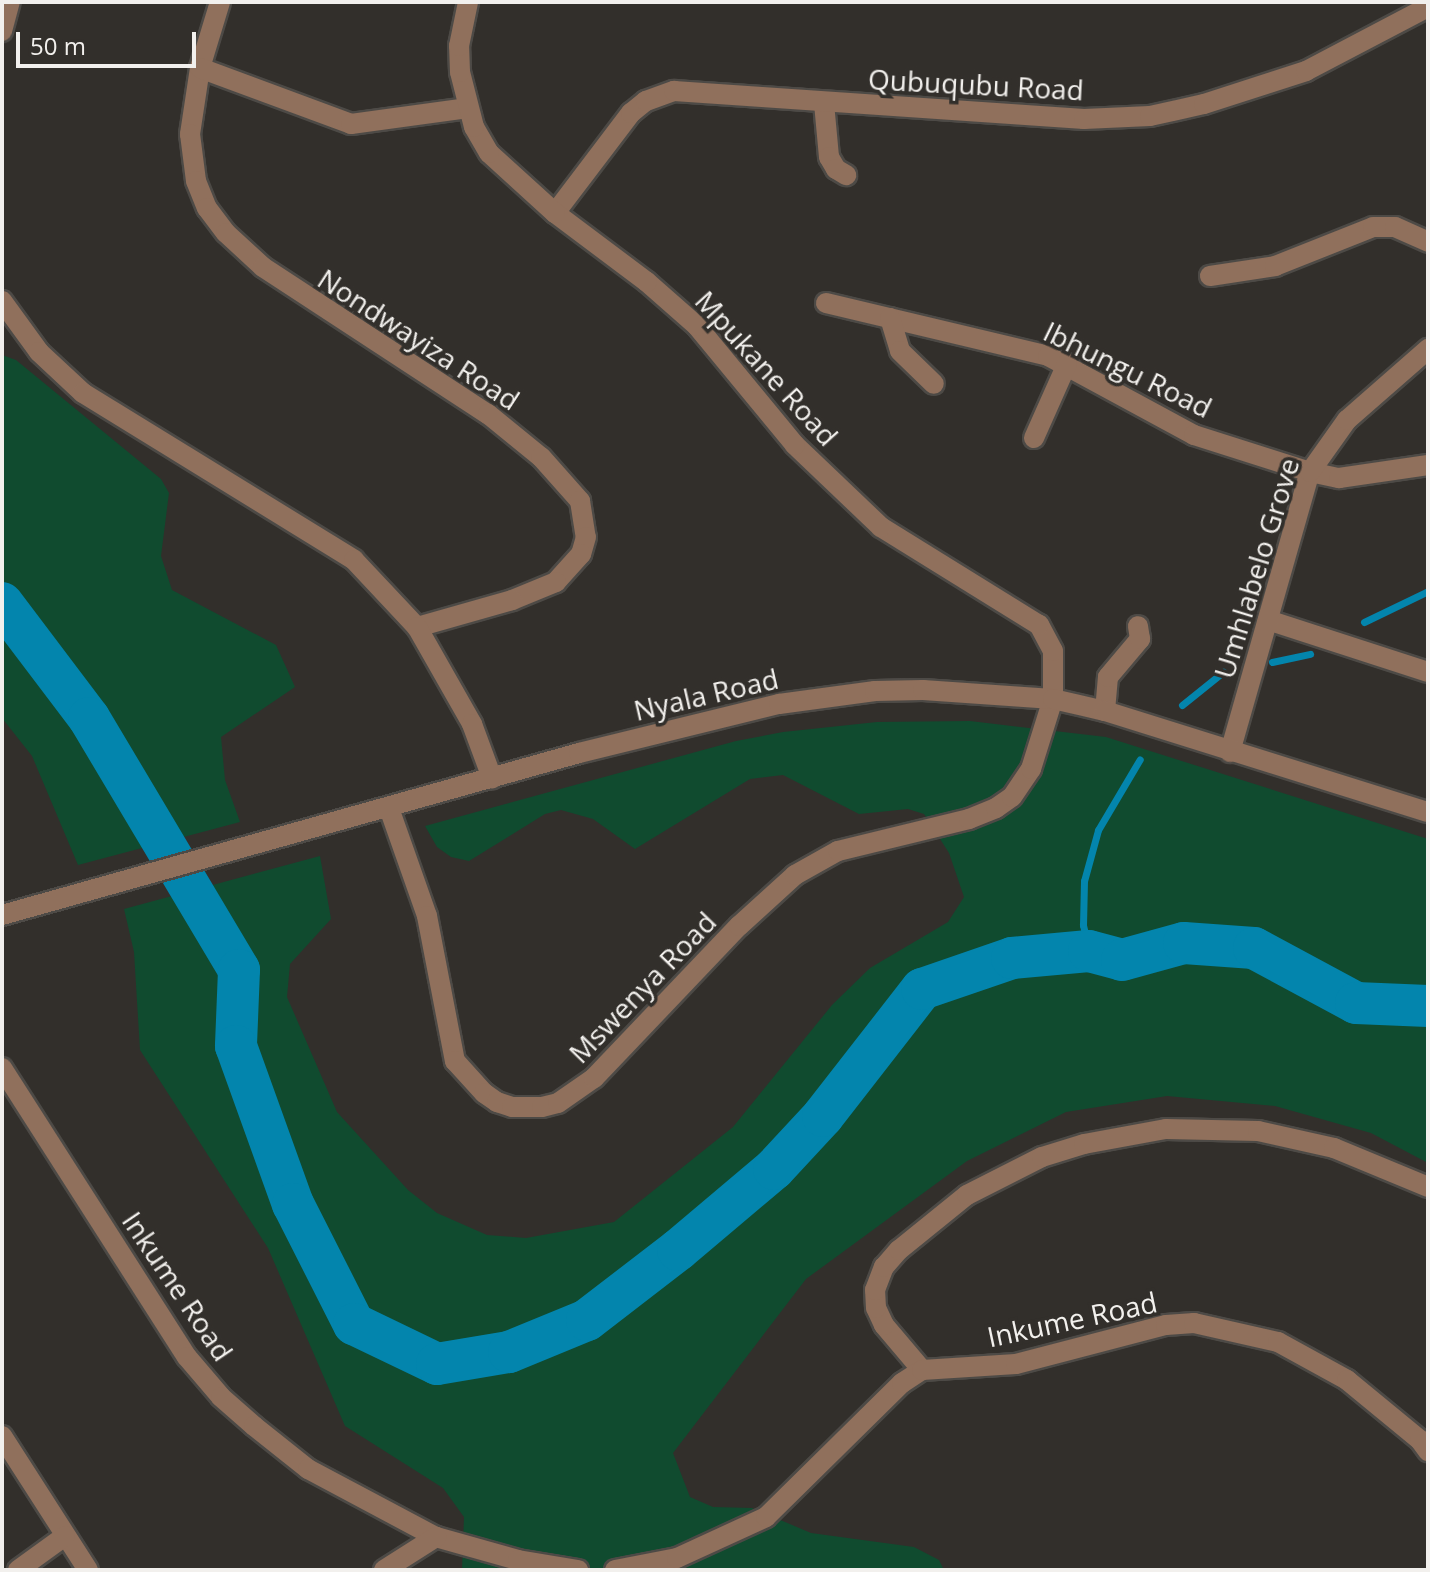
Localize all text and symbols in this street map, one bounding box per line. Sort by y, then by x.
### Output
scale bar [20,16,200,66]
text: 50 m [30,29,86,62]
street label: Qubuqubu Road [867,62,1085,106]
street label: Nondwayiza Road [312,261,526,417]
street label: Mpukane Road [689,284,845,452]
street label: Ibhungu Road [1038,314,1218,424]
street label: Umhlabelo Grove [1207,454,1305,682]
street label: Nyala Road [630,661,782,727]
street label: Mswenya Road [562,905,722,1069]
street label: Inkume Road [116,1205,240,1367]
street label: Inkume Road [984,1285,1160,1353]

